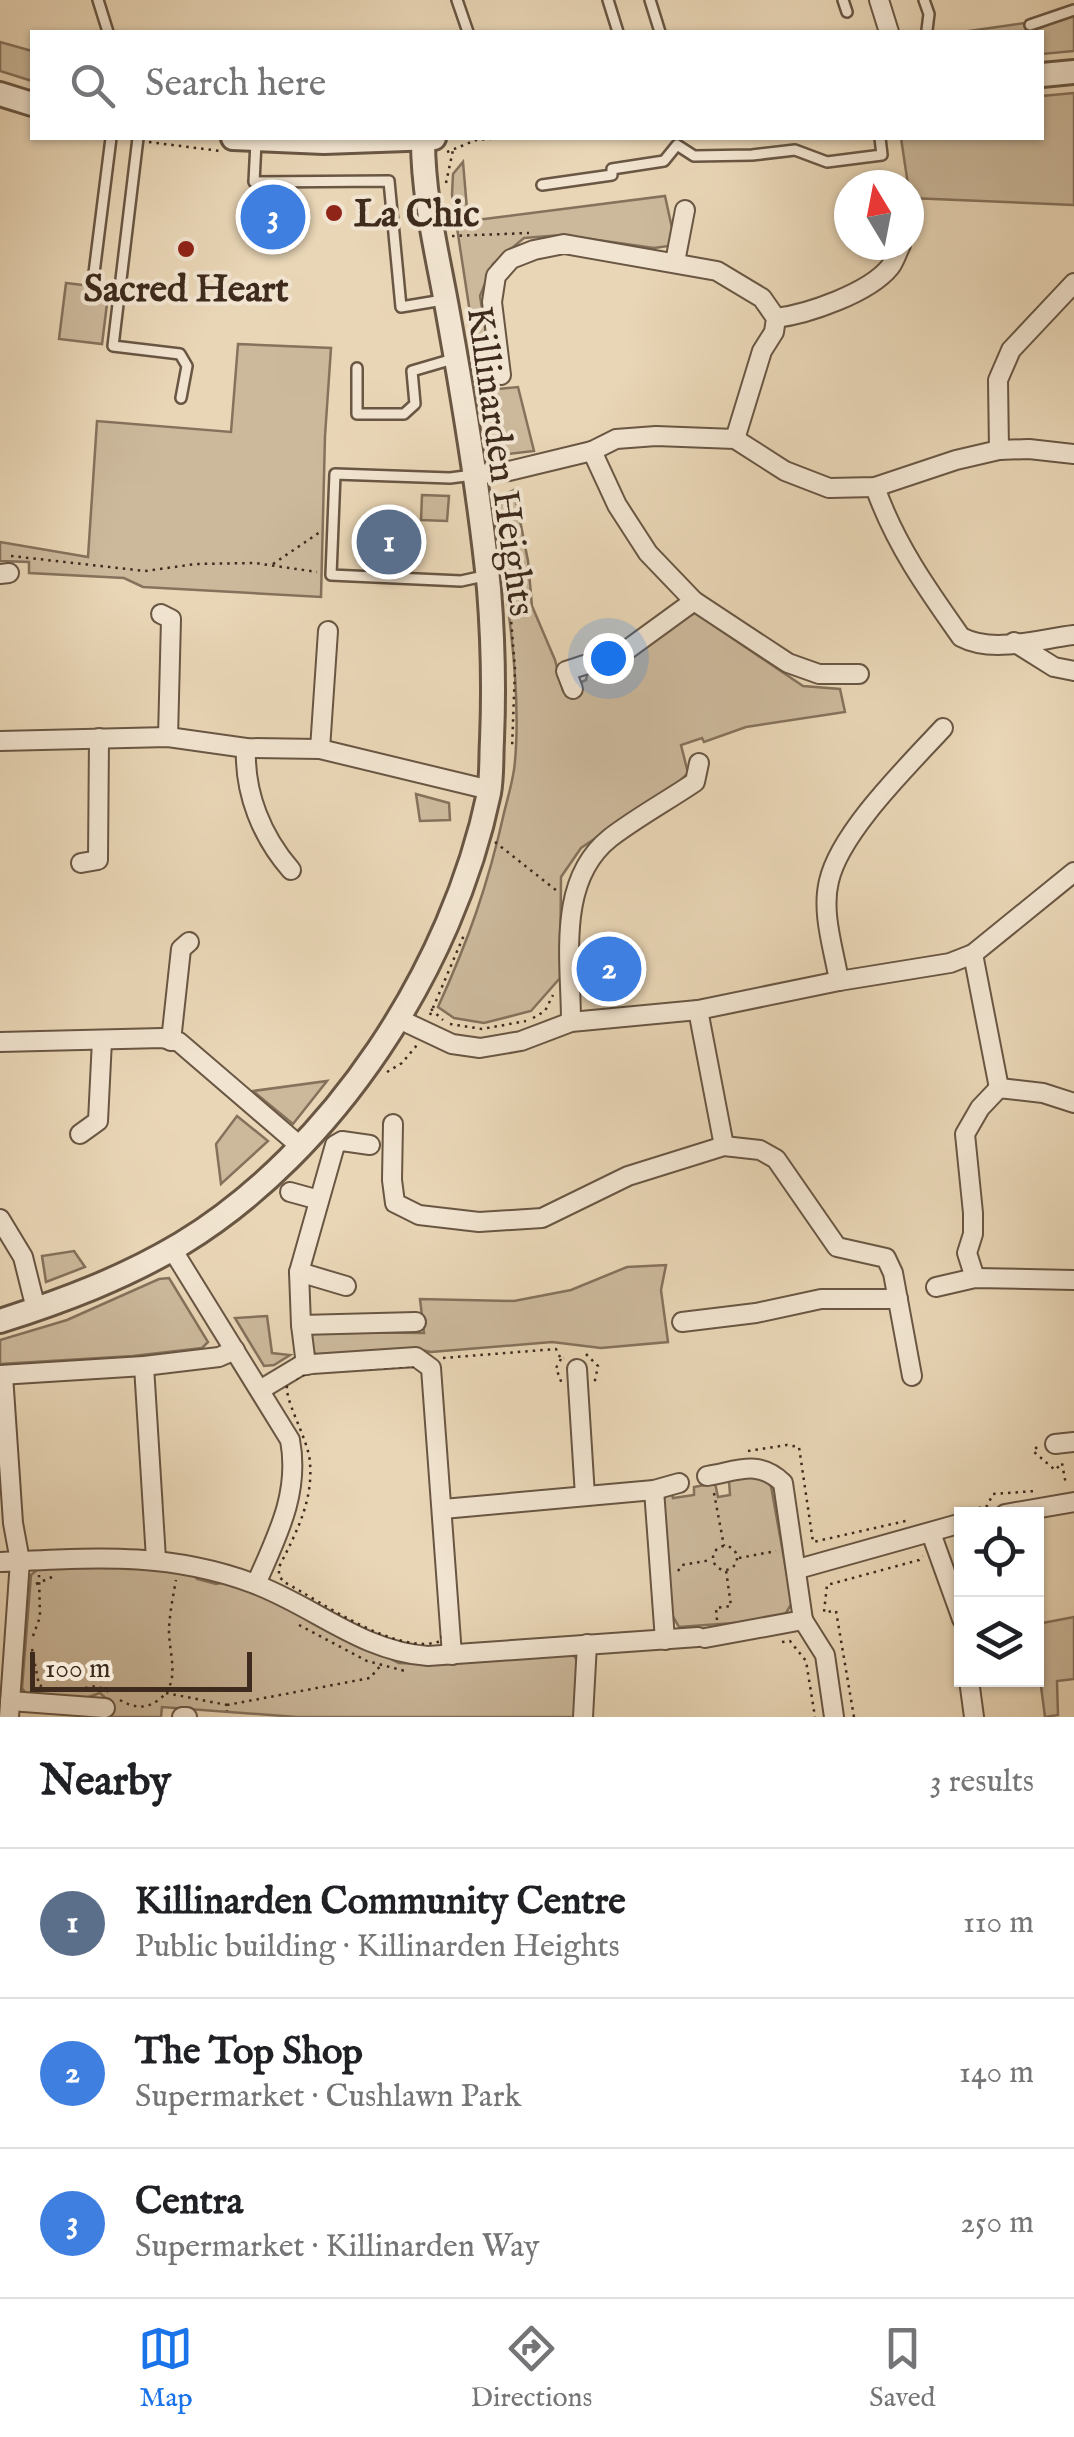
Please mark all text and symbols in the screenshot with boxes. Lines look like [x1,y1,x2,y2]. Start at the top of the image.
search box [30,30,1044,140]
icon: search [65,58,120,113]
text: Search here [145,61,326,109]
north arrow [834,170,924,260]
pin: 3 [240,180,306,254]
place label: La Chic [354,192,479,240]
marker: La Chic [323,202,345,224]
marker: Sacred Heart [175,238,197,260]
place label: Sacred Heart [83,267,289,315]
street label: Killinarden Heights [454,303,545,619]
pin: 1 [356,504,422,580]
your location [583,633,634,684]
pin: 2 [576,932,642,1006]
map controls [954,1507,1044,1687]
button: locate [954,1507,1044,1597]
button: layers [954,1597,1044,1687]
scale bar [30,1647,252,1692]
text: 100 m [45,1652,111,1687]
text: Nearby [40,1756,171,1809]
text: 3 results [930,1762,1034,1803]
text: Killinarden Community Centre [135,1879,626,1927]
text: 1 [67,1903,78,1944]
text: 110 m [963,1903,1034,1944]
text: Public building · Killinarden Heights [135,1927,620,1968]
text: The Top Shop [135,2029,363,2077]
text: 2 [65,2053,80,2094]
text: 140 m [959,2053,1034,2094]
text: Supermarket · Cushlawn Park [135,2077,521,2118]
text: Centra [135,2179,243,2227]
text: 3 [67,2203,78,2244]
text: 250 m [960,2203,1034,2244]
text: Supermarket · Killinarden Way [135,2227,540,2268]
tab: Map [138,2321,193,2416]
tab: Directions [470,2321,592,2416]
tab: Saved [869,2321,936,2416]

